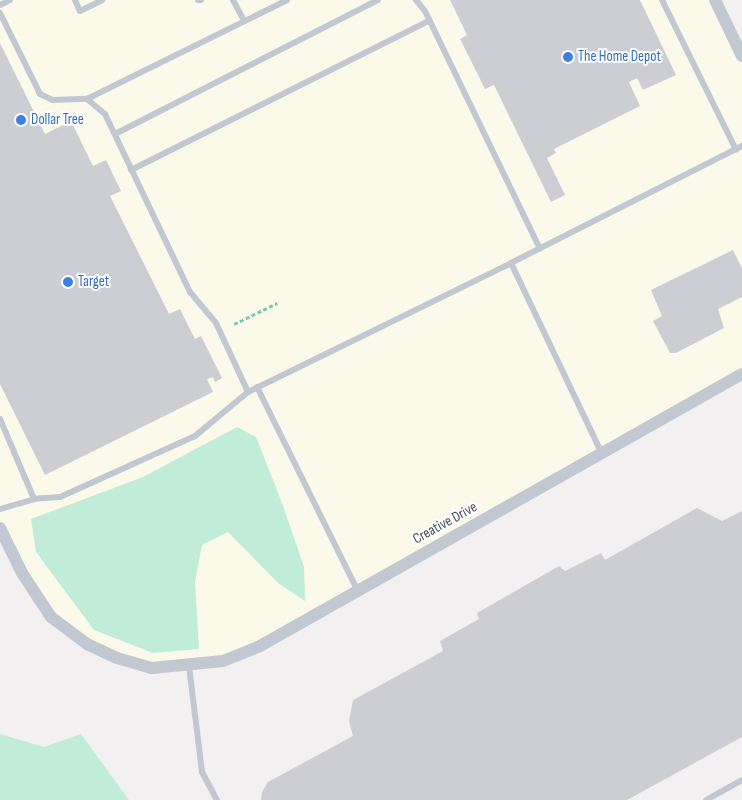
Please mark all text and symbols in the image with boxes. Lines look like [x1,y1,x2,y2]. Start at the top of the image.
place label: The Home Depot [578,48,661,66]
marker: The Home Depot [562,51,574,63]
place label: Dollar Tree [31,111,84,129]
marker: Dollar Tree [15,114,27,126]
place label: Target [78,273,109,291]
marker: Target [62,276,74,288]
street label: Creative Drive [410,498,480,548]

